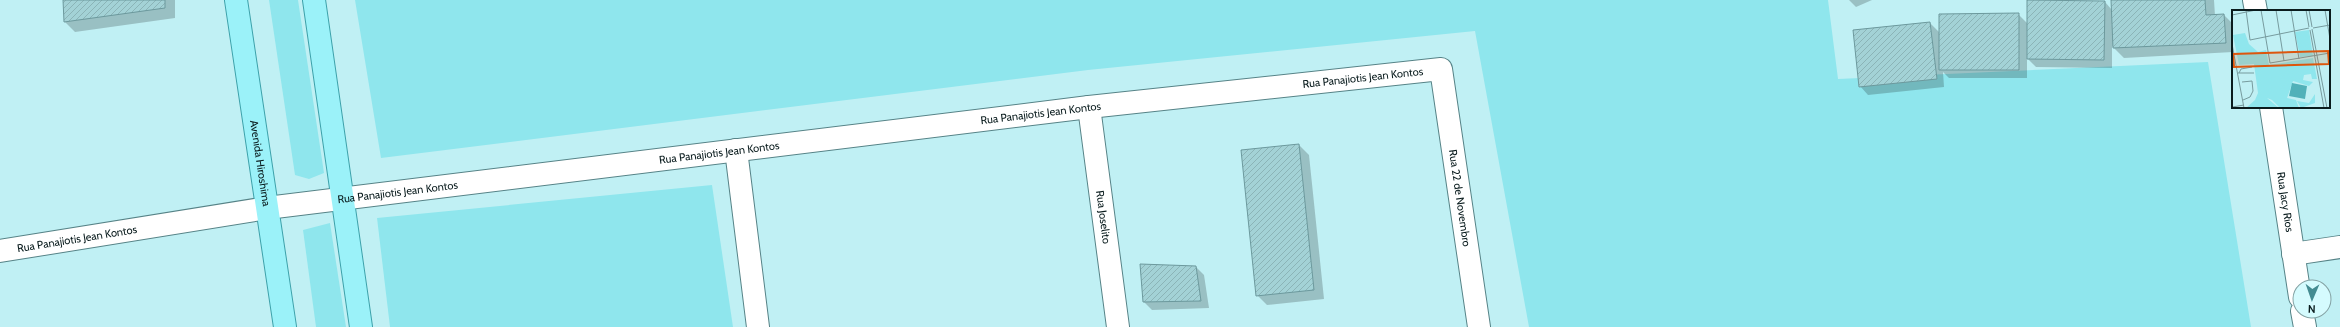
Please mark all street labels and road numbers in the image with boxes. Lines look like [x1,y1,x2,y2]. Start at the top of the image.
street label: Rua Panajiotis Jean Kontos [1302,64,1424,91]
street label: Rua Panajiotis Jean Kontos [980,99,1102,127]
street label: Avenida Hiroshima [247,119,274,208]
street label: Rua Panajiotis Jean Kontos [658,138,781,167]
street label: Rua 22 de Novembro [1446,148,1474,247]
street label: Rua Jacy Rios [2274,171,2297,233]
street label: Rua Panajiotis Jean Kontos [337,178,459,206]
street label: Rua Joselito [1093,190,1114,245]
street label: Rua Panajiotis Jean Kontos [16,222,138,255]

